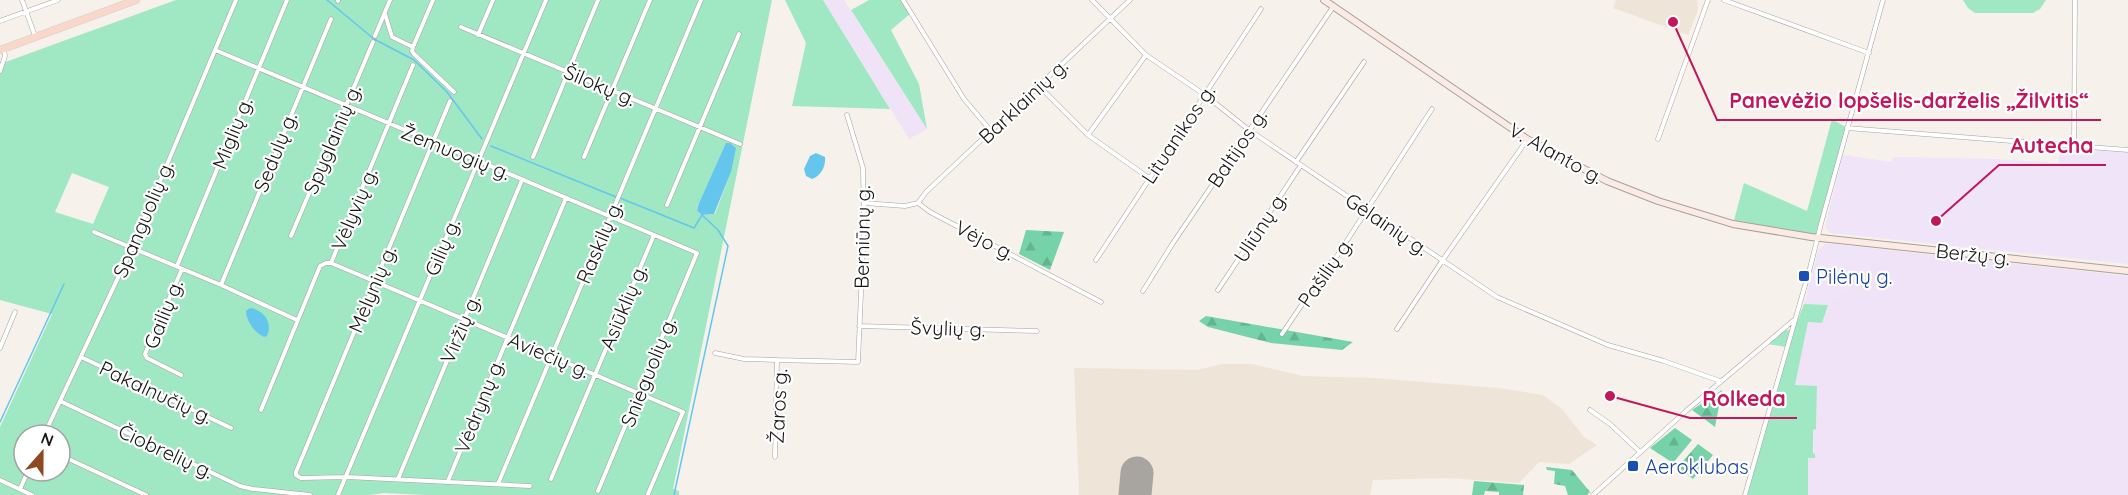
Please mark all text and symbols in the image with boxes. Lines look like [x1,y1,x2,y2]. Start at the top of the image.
street label: Barklainių g. [973,53,1073,149]
street label: Šilokų g. [560,59,640,111]
street label: Spyglainių g. [298,80,366,198]
street label: Lituanikos g. [1136,80,1220,188]
callout: Panevėžio lopšelis-darželis „Žilvitis“ [1717,81,2101,120]
text: Panevėžio lopšelis-darželis „Žilvitis“ [1729,87,2089,113]
street label: Miglių g. [206,93,258,173]
street label: Baltijos g. [1202,104,1272,192]
street label: Sedulų g. [248,108,302,196]
street label: V. Alanto g. [1504,117,1608,189]
street label: Žemuogių g. [398,119,514,185]
callout: Autecha [1999,126,2106,165]
text: Autecha [2011,132,2093,158]
street label: Spanguolių g. [107,157,179,281]
street label: Vėlyvių g. [325,164,383,254]
street label: Berniūnų g. [849,185,875,289]
street label: Uliūnų g. [1228,187,1292,267]
street label: Gėlainių g. [1341,187,1433,261]
street label: Raskilų g. [570,197,628,287]
street label: Gilių g. [419,215,465,279]
street label: Vėjo g. [951,215,1019,265]
street label: Pašilių g. [1292,232,1358,312]
street label: Beržų g. [1935,238,2011,270]
street label: Mėlynių g. [342,242,402,336]
street label: Asiūklių g. [594,261,652,353]
place label: Pilėnų g. [1816,264,1892,289]
marker: Pilėnų g. [1797,269,1811,283]
street label: Gailių g. [138,276,188,352]
street label: Viržių g. [434,291,486,367]
street label: Snieguolių g. [615,314,681,430]
street label: Švylių g. [910,314,986,342]
street label: Aviečių g. [504,327,594,383]
street label: Pakalnučių g. [96,355,216,429]
street label: Vėdrynų g. [449,355,509,457]
street label: Žaros g. [764,368,792,444]
callout: Rolkeda [1690,379,1797,418]
text: Rolkeda [1702,385,1786,411]
street label: Čiobrelių g. [115,418,217,484]
north arrow [12,423,72,483]
text: N [38,428,56,450]
place label: Aeroklubas [1645,454,1749,479]
marker: Aeroklubas [1626,459,1640,473]

